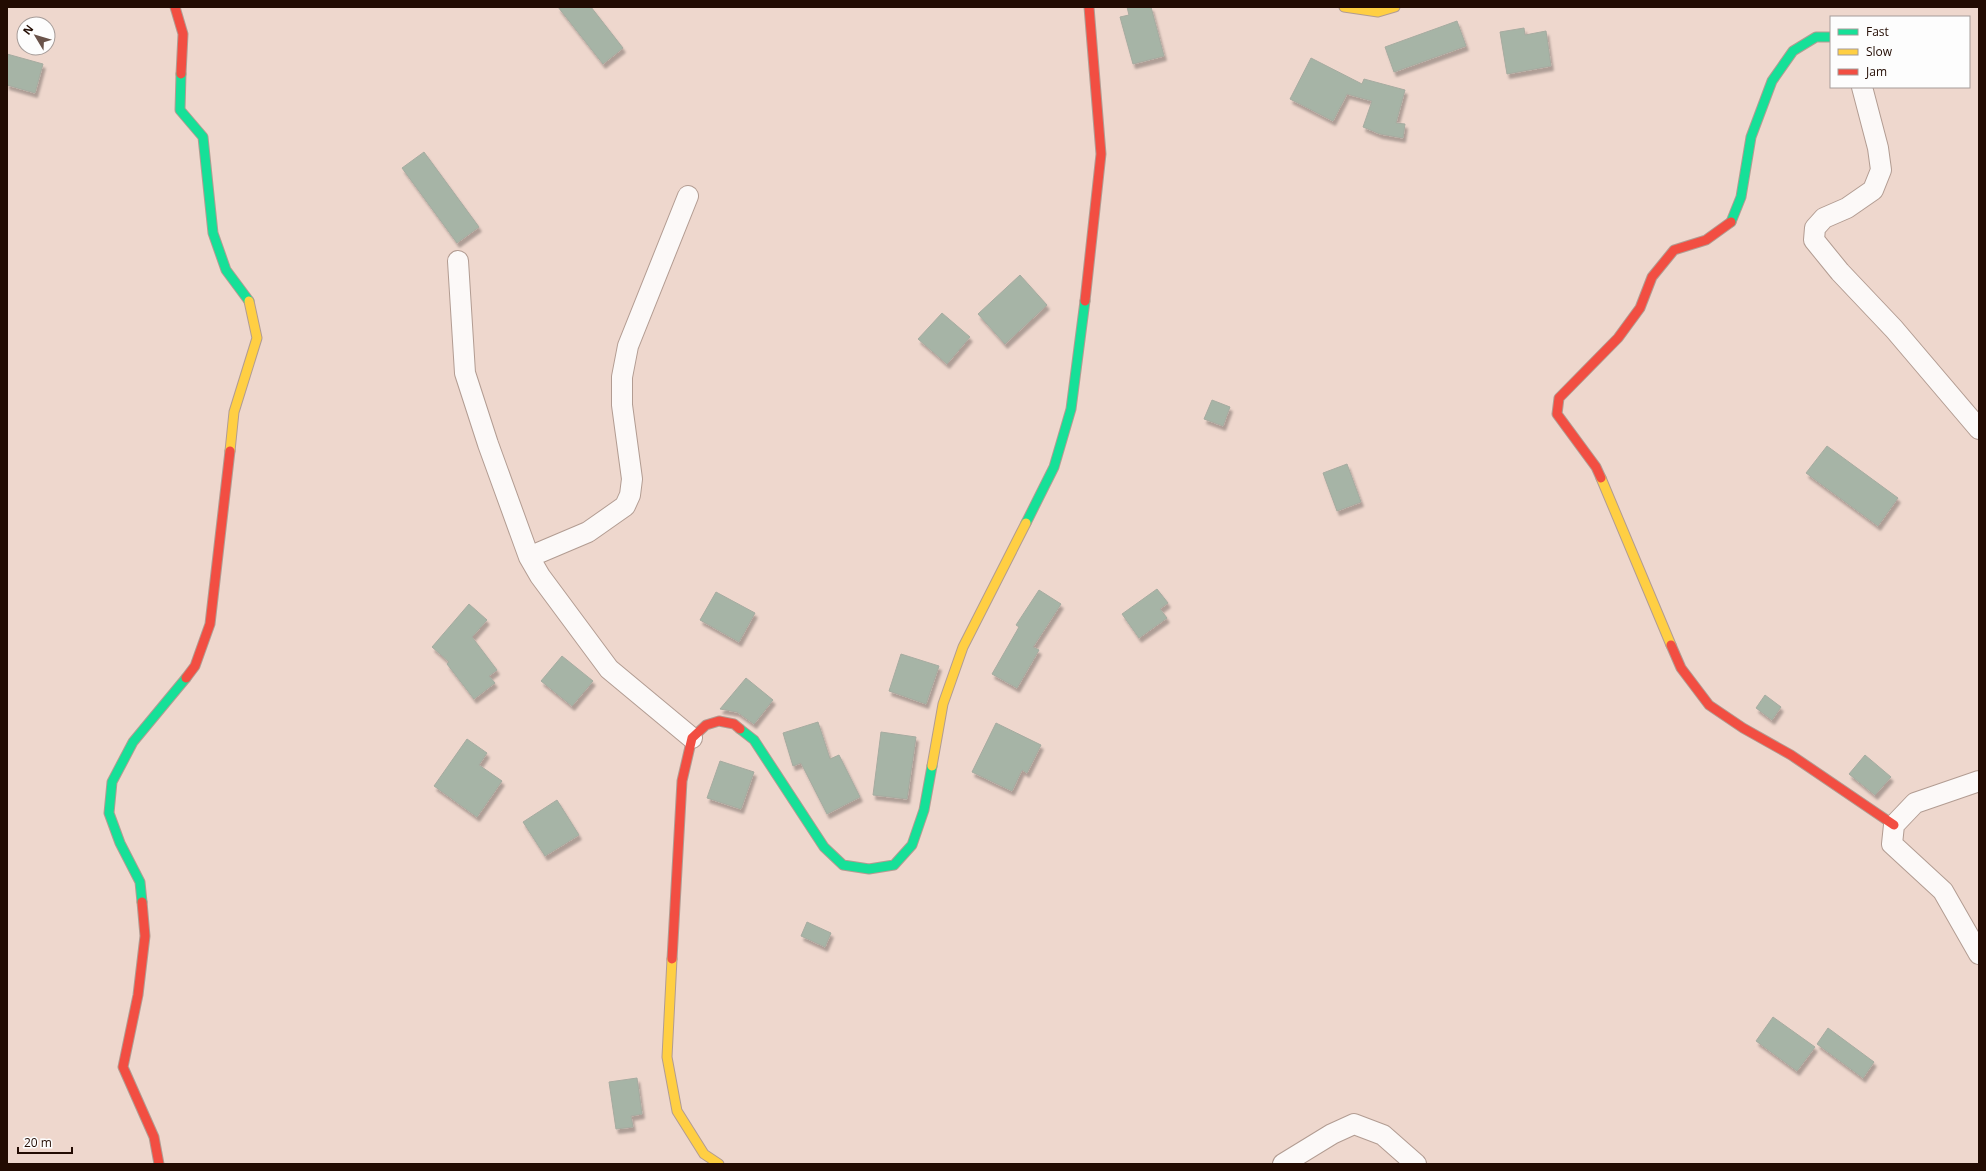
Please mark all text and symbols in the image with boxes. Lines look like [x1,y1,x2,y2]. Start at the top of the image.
north arrow [16,16,56,56]
legend [1830,16,1970,88]
text: N [19,21,36,38]
text: Fast [1866,23,1889,40]
text: Slow [1866,43,1893,60]
text: Jam [1865,63,1887,80]
scale bar [18,1129,72,1155]
text: 20 m [24,1134,52,1151]

